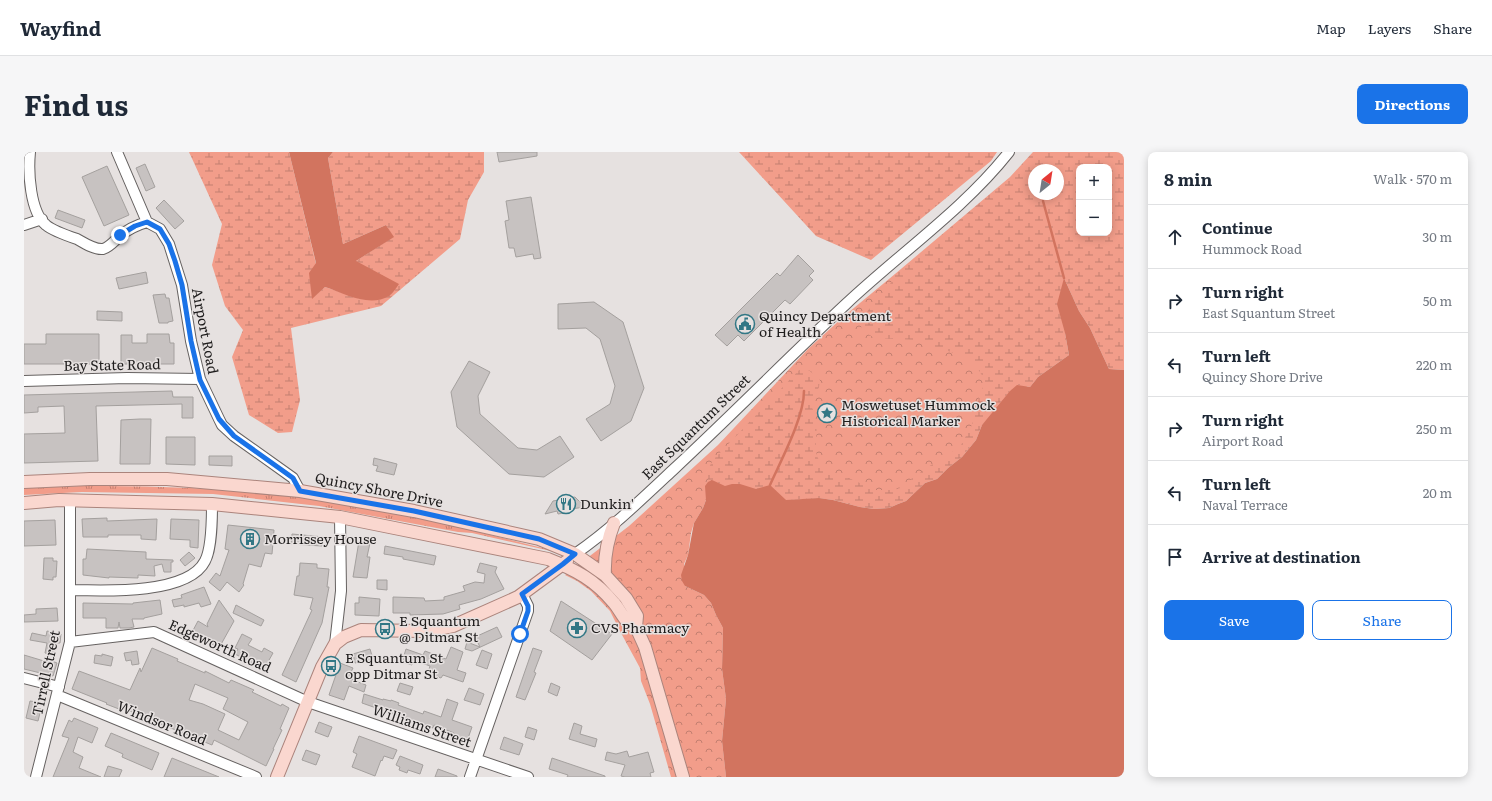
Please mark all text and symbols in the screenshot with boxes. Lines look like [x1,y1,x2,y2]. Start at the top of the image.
text: Wayfind [20,14,101,42]
text: Map [1316,18,1346,38]
text: Layers [1368,18,1411,38]
text: Share [1433,18,1472,38]
text: Find us [24,83,128,125]
button: Directions [1357,84,1468,124]
north arrow [1028,164,1064,200]
map controls [1076,164,1112,236]
button: + [1076,164,1112,200]
text: 8 min [1164,166,1212,191]
text: Walk · 570 m [1373,169,1452,188]
button: − [1076,200,1112,236]
text: Continue [1202,216,1272,239]
route end [111,226,129,244]
icon: ahead [1164,226,1186,248]
text: 30 m [1422,227,1452,246]
text: Hummock Road [1202,239,1302,258]
text: Turn right [1202,280,1284,303]
street label: Airport Road [188,286,224,376]
icon: right [1164,290,1186,312]
text: 50 m [1423,291,1452,310]
text: East Squantum Street [1202,303,1335,322]
place label: Quincy Department of Health [759,305,892,341]
public building icon: Quincy Department of Health [734,313,756,335]
text: Turn left [1202,344,1271,367]
street label: Bay State Road [63,353,161,375]
icon: left [1164,354,1186,376]
text: 220 m [1416,355,1452,374]
text: Quincy Shore Drive [1202,367,1323,386]
street label: East Squantum Street [637,369,754,483]
place label: Moswetuset Hummock Historical Marker [841,394,996,430]
place icon: Moswetuset Hummock Historical Marker [816,402,838,424]
text: Turn right [1202,408,1284,431]
icon: right [1164,418,1186,440]
text: 250 m [1416,419,1452,438]
text: Airport Road [1202,431,1283,450]
street label: Quincy Shore Drive [313,467,445,511]
text: Turn left [1202,472,1271,495]
icon: left [1164,482,1186,504]
text: 20 m [1423,483,1452,502]
restaurant icon: Dunkin' [555,493,577,515]
place label: Dunkin' [580,493,634,513]
text: Naval Terrace [1202,495,1288,514]
building icon: Morrissey House [239,528,261,550]
place label: Morrissey House [264,528,377,548]
text: Arrive at destination [1202,545,1361,568]
icon: arrive [1164,546,1186,568]
button: Save [1164,600,1304,640]
button: Share [1312,600,1452,640]
place label: E Squantum @ Ditmar St [399,610,481,646]
street label: Edgeworth Road [166,614,275,677]
pharmacy icon: CVS Pharmacy [566,617,588,639]
place label: CVS Pharmacy [591,617,690,637]
bus stop icon: E Squantum @ Ditmar St [374,618,396,640]
route start [511,625,529,643]
street label: Tirrell Street [26,628,64,718]
place label: E Squantum St opp Ditmar St [345,647,443,683]
bus stop icon: E Squantum St opp Ditmar St [320,655,342,677]
street label: Windsor Road [114,695,211,749]
street label: Williams Street [370,699,475,752]

